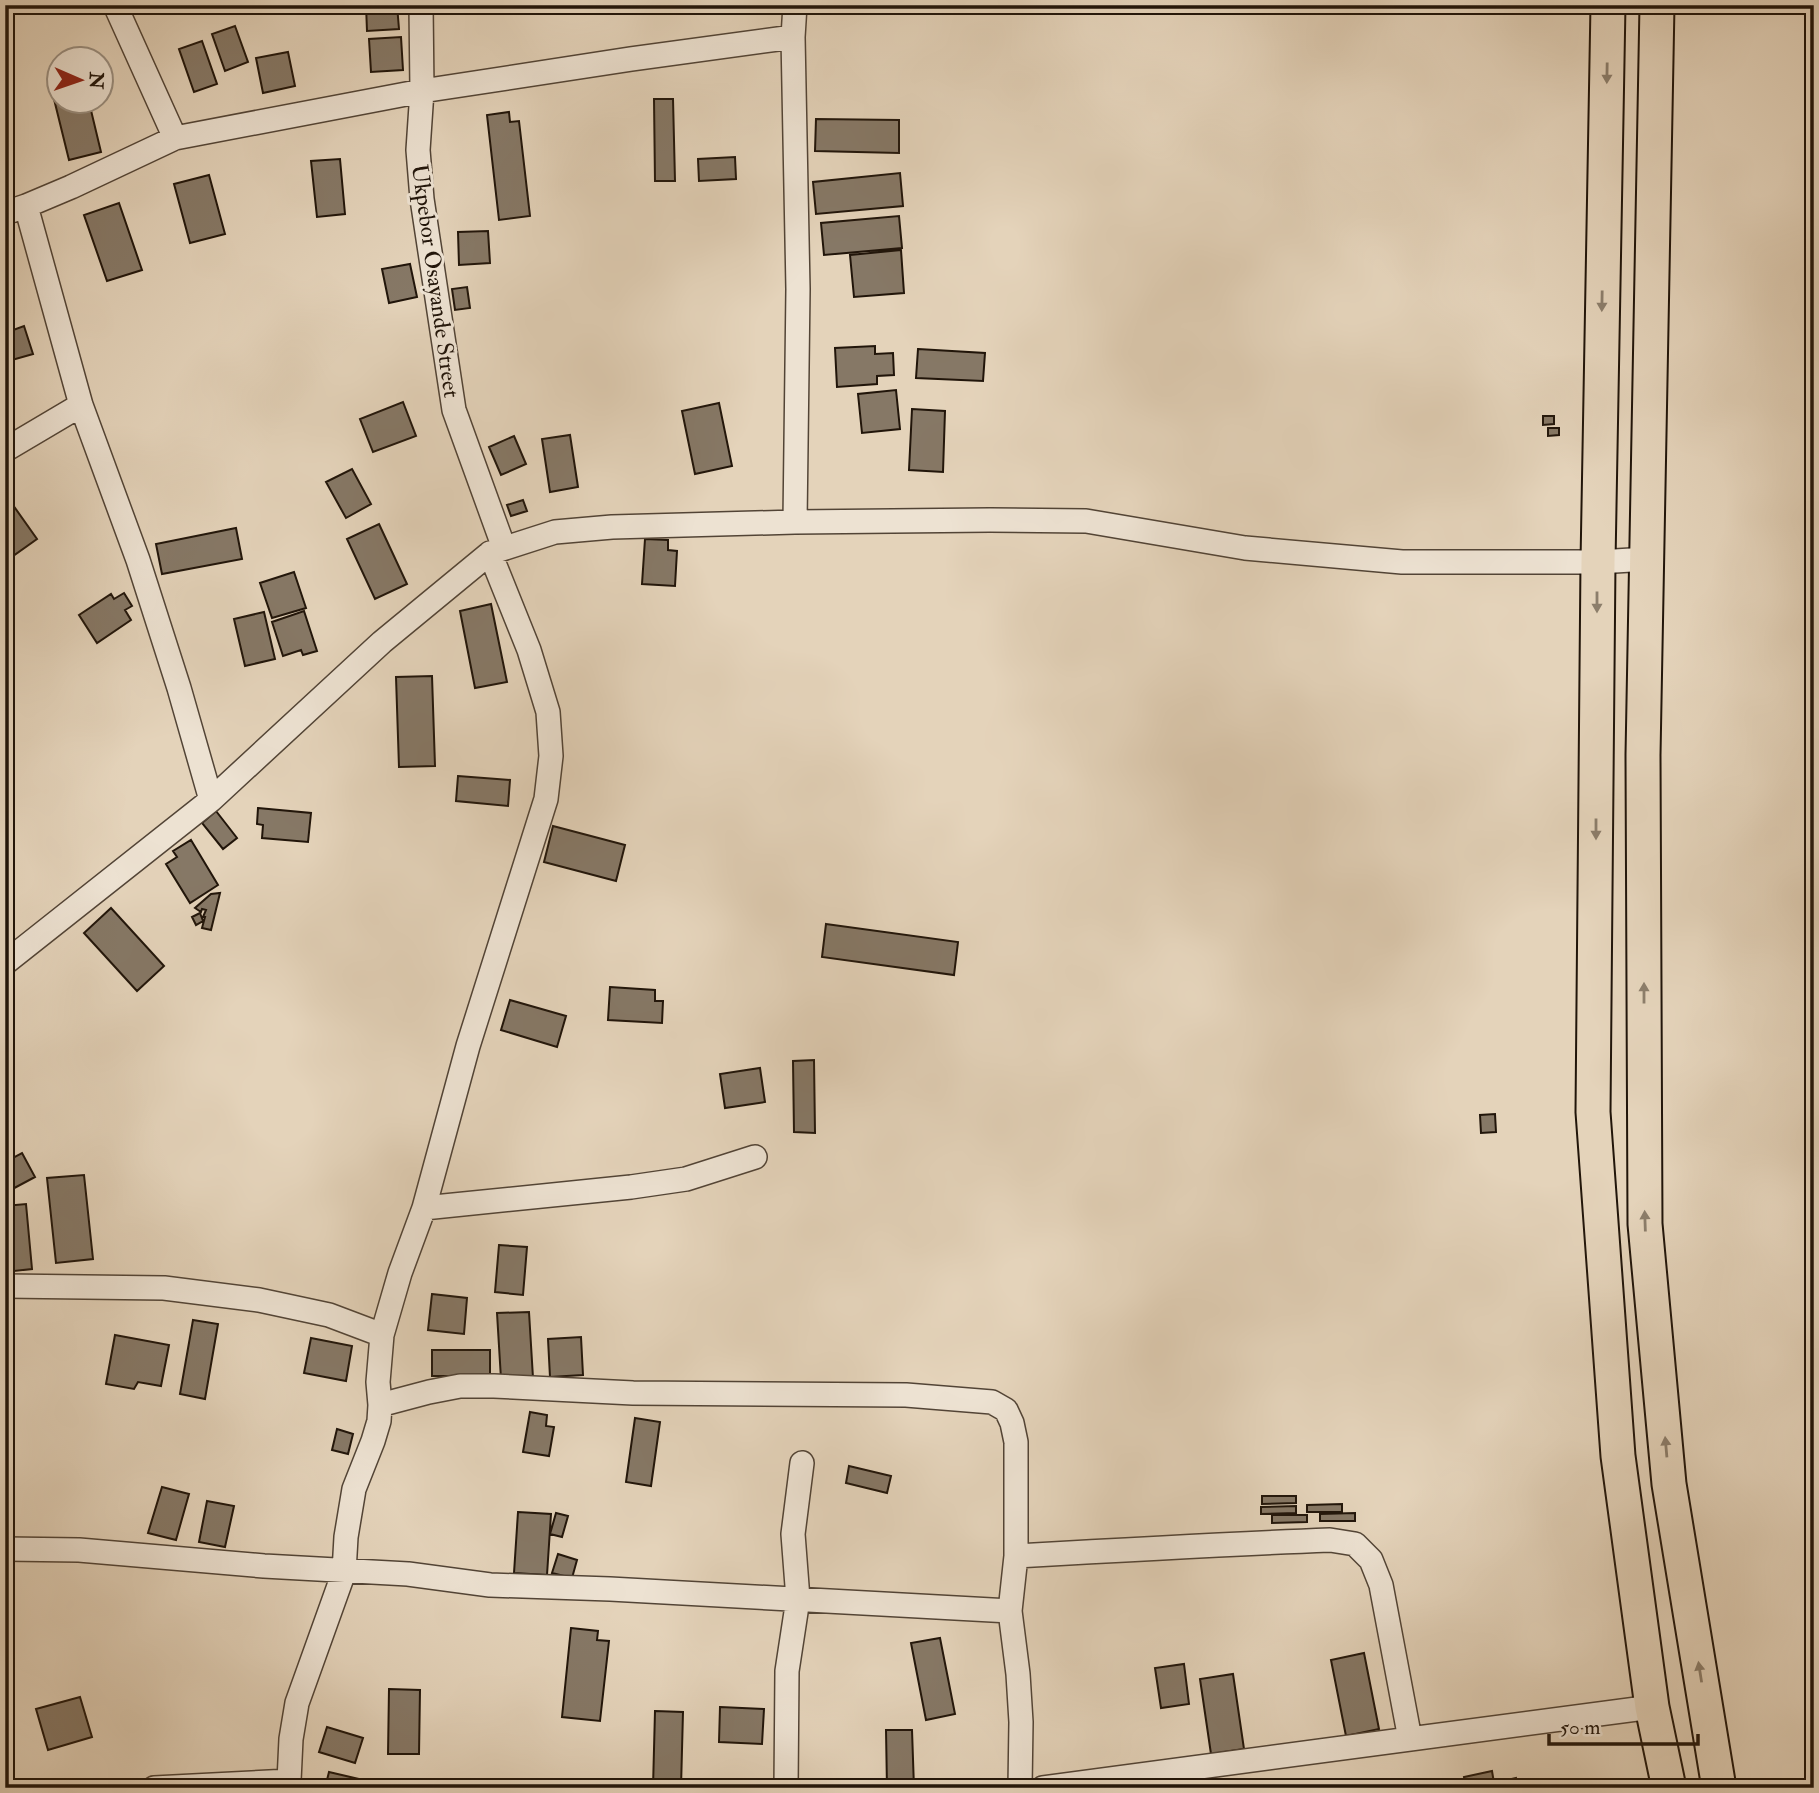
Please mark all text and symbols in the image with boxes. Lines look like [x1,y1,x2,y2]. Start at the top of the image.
north arrow [46,46,116,116]
one-way arrow [1601,63,1612,85]
text: N [84,71,108,90]
street label: Ukpebor Osayande Street [404,162,466,400]
one-way arrow [1597,290,1608,312]
one-way arrow [1591,591,1603,613]
one-way arrow [1590,819,1601,841]
one-way arrow [1638,982,1650,1004]
one-way arrow [1640,1209,1651,1231]
one-way arrow [1660,1436,1671,1458]
one-way arrow [1694,1661,1705,1683]
scale bar [1549,1702,1698,1746]
text: 50 m [1560,1714,1601,1741]

